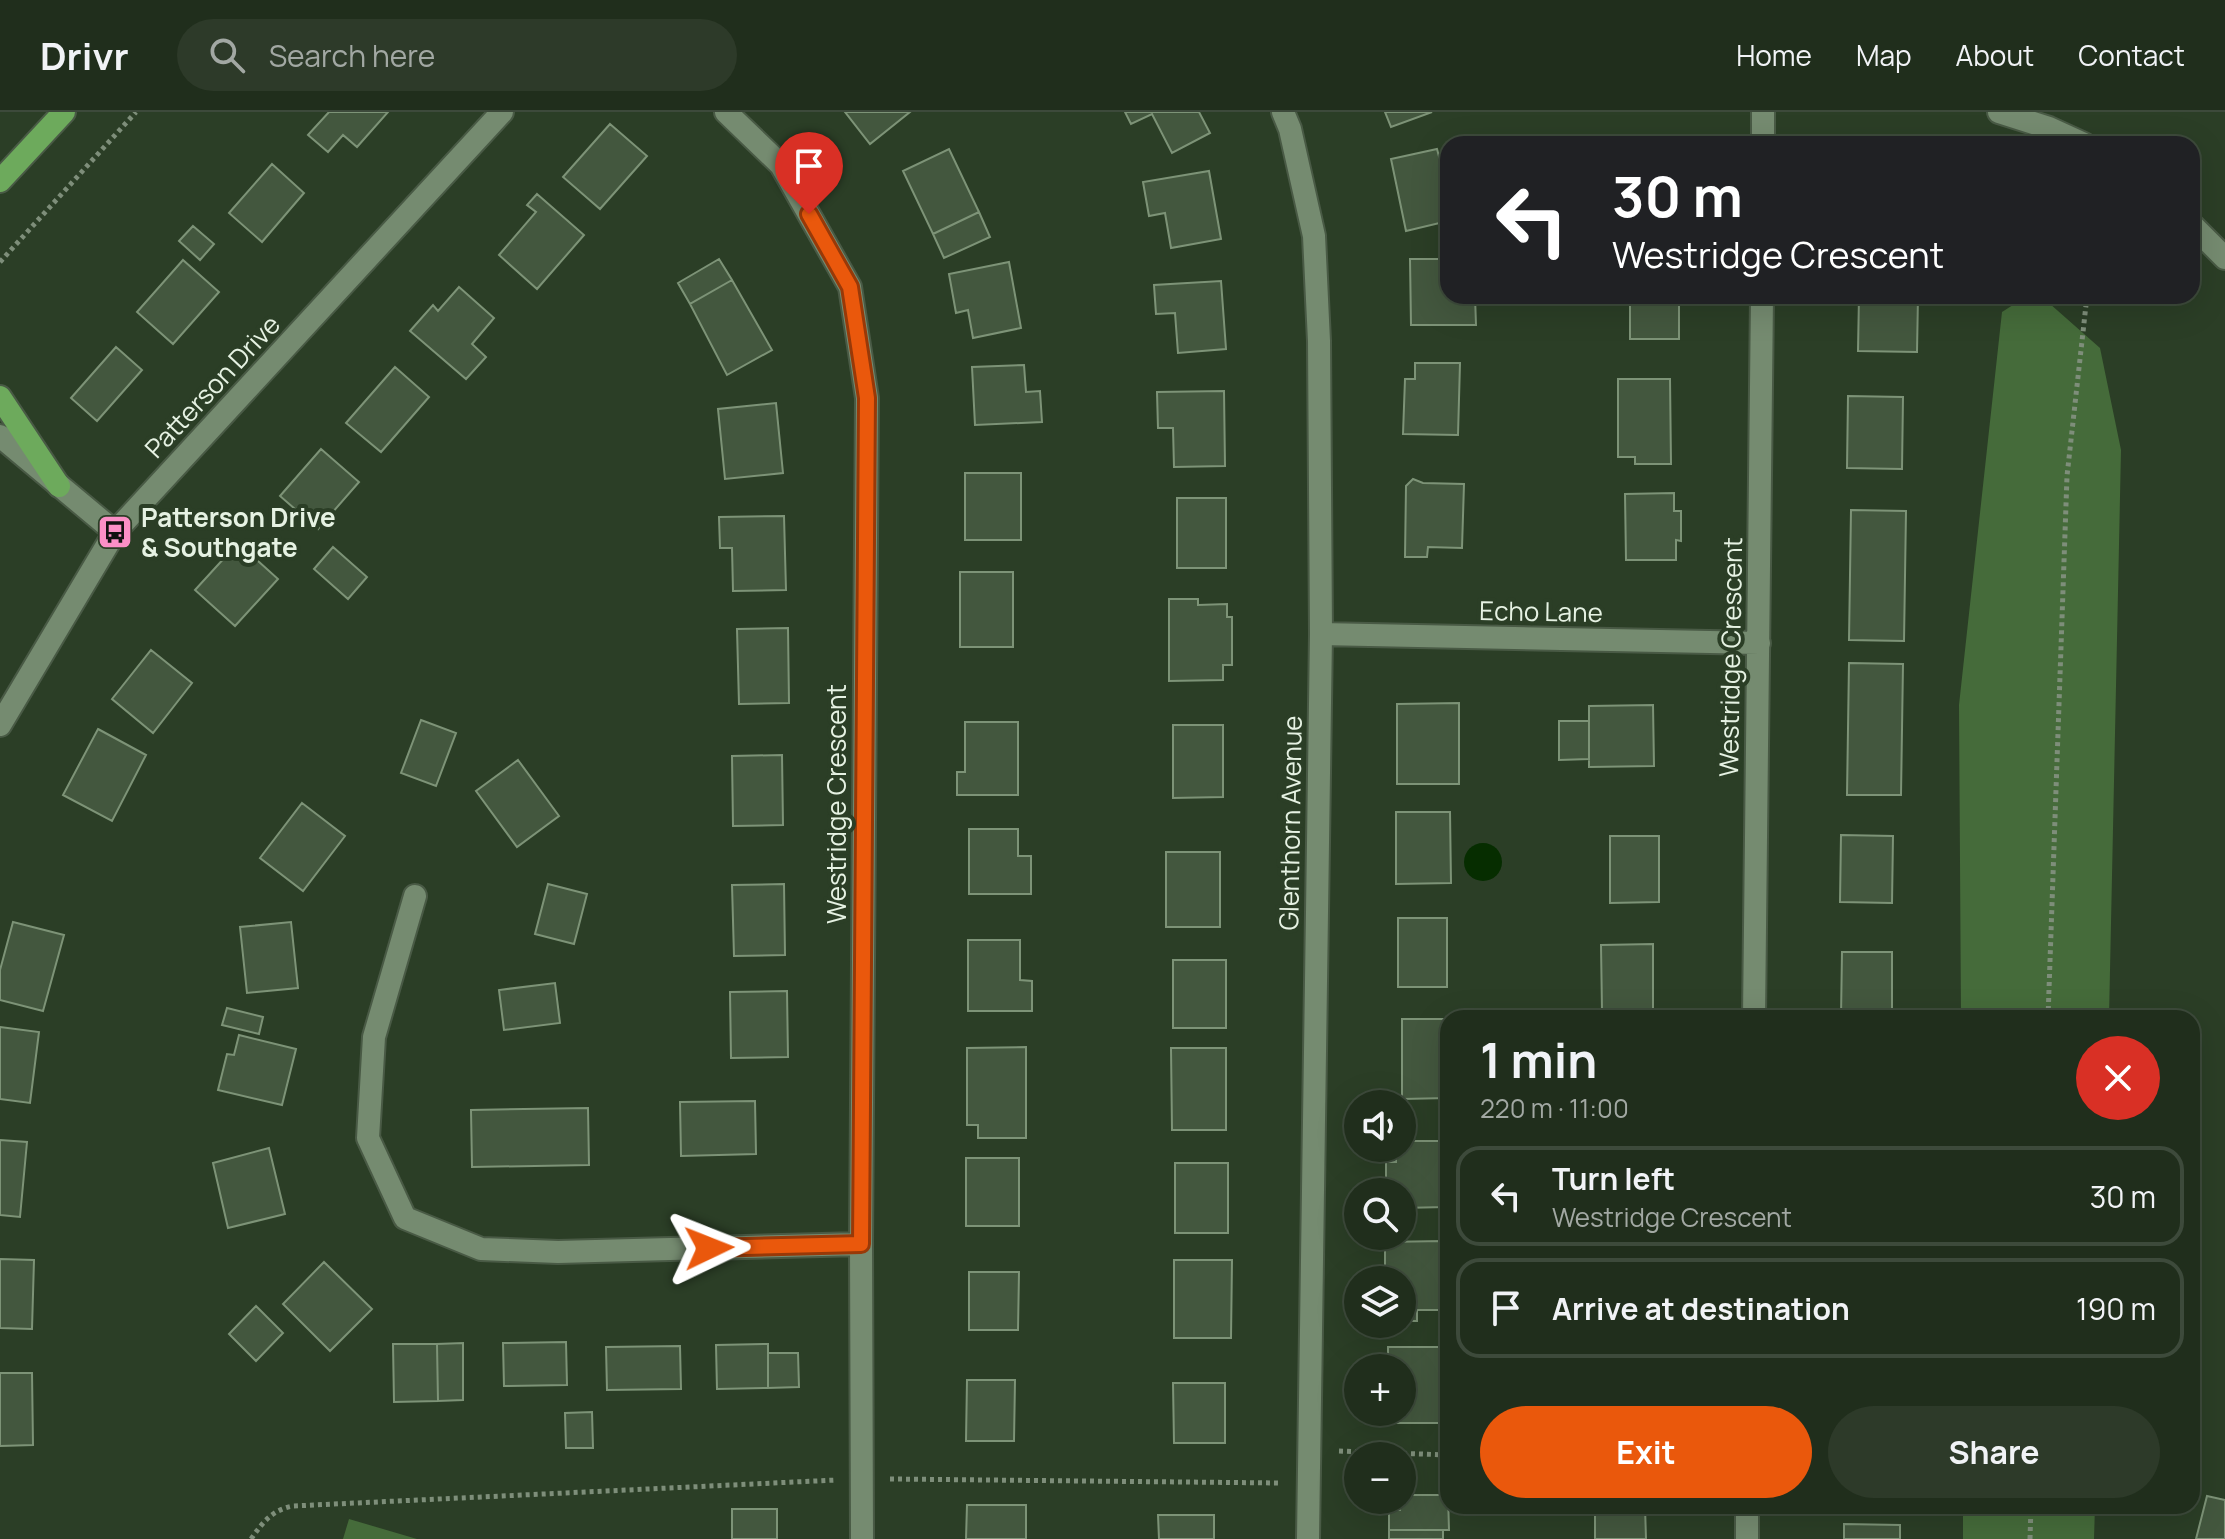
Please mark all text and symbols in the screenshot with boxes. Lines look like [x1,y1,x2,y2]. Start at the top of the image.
search box [177,19,737,91]
text: Drivr [40,29,129,81]
icon: search [205,33,249,77]
text: Search here [269,35,435,76]
text: Home [1736,36,1812,74]
text: Map [1856,36,1912,74]
text: About [1956,36,2034,74]
text: Contact [2078,36,2185,74]
pin [775,132,843,214]
icon: arrive [787,144,831,188]
text: 30 m [1612,157,1743,234]
icon: left [1480,168,1584,272]
text: Westridge Crescent [1612,230,1944,279]
street label: Patterson Drive [136,307,288,465]
place label: Patterson Drive & Southgate [141,499,336,565]
bus stop icon: Patterson Drive & Southgate [96,513,134,551]
street label: Westridge Crescent [1710,537,1750,777]
street label: Echo Lane [1479,592,1603,630]
street label: Westridge Crescent [818,684,854,924]
street label: Glenthorn Avenue [1270,715,1310,931]
text: 1 min [1480,1027,1597,1092]
button: close [2076,1036,2160,1120]
map controls [1344,1090,1416,1514]
button: sound [1344,1090,1416,1162]
text: 220 m · 11:00 [1480,1090,1629,1126]
text: Turn left [1552,1158,1675,1199]
icon: left [1484,1174,1528,1218]
text: 30 m [2090,1176,2156,1217]
button: search [1344,1178,1416,1250]
text: Westridge Crescent [1552,1199,1792,1235]
position arrow [667,1206,751,1290]
button: layers [1344,1266,1416,1338]
icon: arrive [1484,1286,1528,1330]
text: Arrive at destination [1552,1288,1850,1329]
text: 190 m [2076,1288,2156,1329]
button: + [1344,1354,1416,1426]
button: Exit [1480,1406,1812,1498]
button: Share [1828,1406,2160,1498]
button: − [1344,1442,1416,1514]

